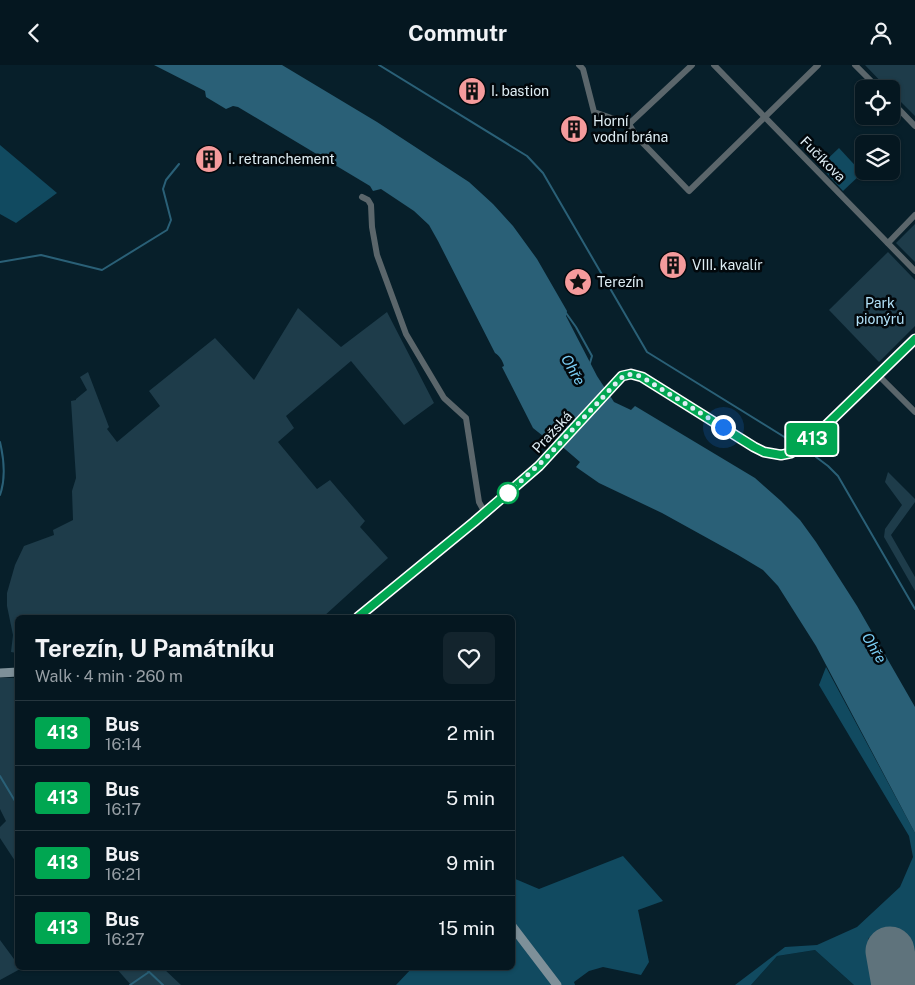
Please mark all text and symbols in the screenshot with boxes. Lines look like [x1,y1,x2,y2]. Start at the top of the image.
icon: back [20,19,48,47]
icon: person [867,19,895,47]
text: Commutr [408,20,507,46]
building icon: I. bastion [457,76,487,106]
map controls [855,80,900,180]
button: locate [855,80,900,125]
place label: I. bastion [491,83,549,99]
place label: Horní vodní brána [593,113,668,145]
building icon: Horní vodní brána [559,114,589,144]
street label: Fučíkova [797,133,849,185]
button: layers [855,135,900,180]
building icon: I. retranchement [194,144,224,174]
place label: I. retranchement [228,151,335,167]
building icon: VIII. kavalír [658,250,688,280]
place label: VIII. kavalír [692,257,763,273]
place icon: Terezín [563,267,593,297]
place label: Terezín [597,274,644,290]
park label: Park pionýrů [856,295,904,327]
water label: Ohře [558,351,589,388]
street label: Pražská [529,408,575,456]
your location [711,415,736,440]
line badge: 413 [783,423,841,455]
text: 413 [796,428,828,449]
unlabelled marker [497,482,519,504]
water label: Ohře [859,629,890,666]
button: heart [443,632,495,684]
text: Terezín, U Památníku [35,634,275,662]
text: Walk · 4 min · 260 m [35,667,183,686]
text: Bus [105,713,139,735]
text: 413 [47,722,78,743]
text: 2 min [447,722,495,744]
text: 16:14 [105,735,142,754]
text: Bus [105,778,139,800]
text: 413 [47,787,78,808]
text: 5 min [446,787,495,809]
text: 16:17 [105,800,141,819]
text: Bus [105,843,139,865]
text: 413 [47,852,78,873]
text: 9 min [446,852,495,874]
text: 16:21 [105,865,141,884]
text: Bus [105,908,139,930]
text: 413 [47,917,78,938]
text: 15 min [438,917,495,939]
text: 16:27 [105,930,145,949]

